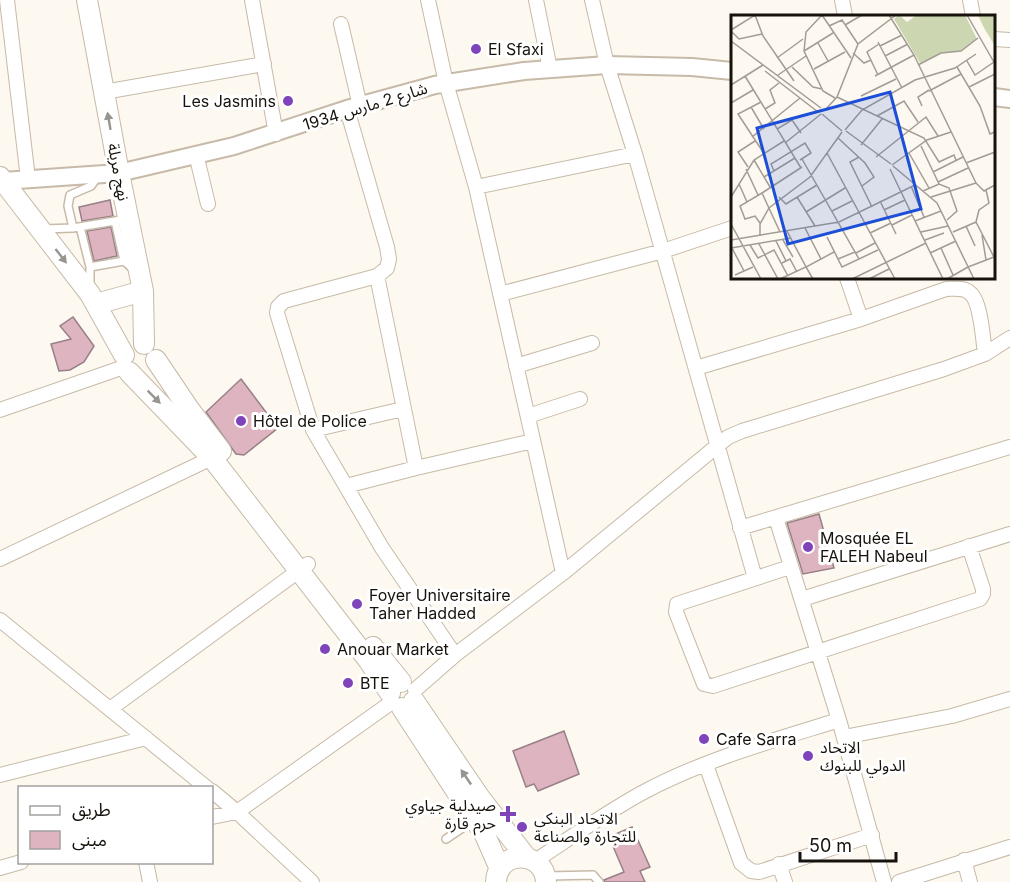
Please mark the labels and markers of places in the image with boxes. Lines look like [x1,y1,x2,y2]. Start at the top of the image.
place label: El Sfaxi [488,39,544,59]
marker: El Sfaxi [469,42,483,56]
place label: Les Jasmins [182,91,276,111]
marker: Les Jasmins [281,94,295,108]
place label: Hôtel de Police [253,411,367,431]
marker: Hôtel de Police [234,414,248,428]
place label: Mosquée EL FALEH Nabeul [820,528,928,566]
marker: Mosquée EL FALEH Nabeul [801,540,815,554]
place label: Foyer Universitaire Taher Hadded [369,585,510,623]
marker: Foyer Universitaire Taher Hadded [350,597,364,611]
place label: Anouar Market [337,639,449,659]
marker: Anouar Market [318,642,332,656]
place label: BTE [360,673,390,693]
marker: BTE [341,676,355,690]
place label: Cafe Sarra [716,729,796,749]
marker: Cafe Sarra [697,732,711,746]
place label: الاتحاد الدولي للبنوك [820,737,906,778]
marker: الاتحاد الدولي للبنوك [801,749,815,763]
place label: صيدلية جياوي حرم قارة [405,795,496,836]
marker: صيدلية جياوي حرم قارة [501,807,515,821]
place label: الاتحاد البنكي للتجارة والصناعة [534,808,636,846]
marker: الاتحاد البنكي للتجارة والصناعة [515,820,529,834]

